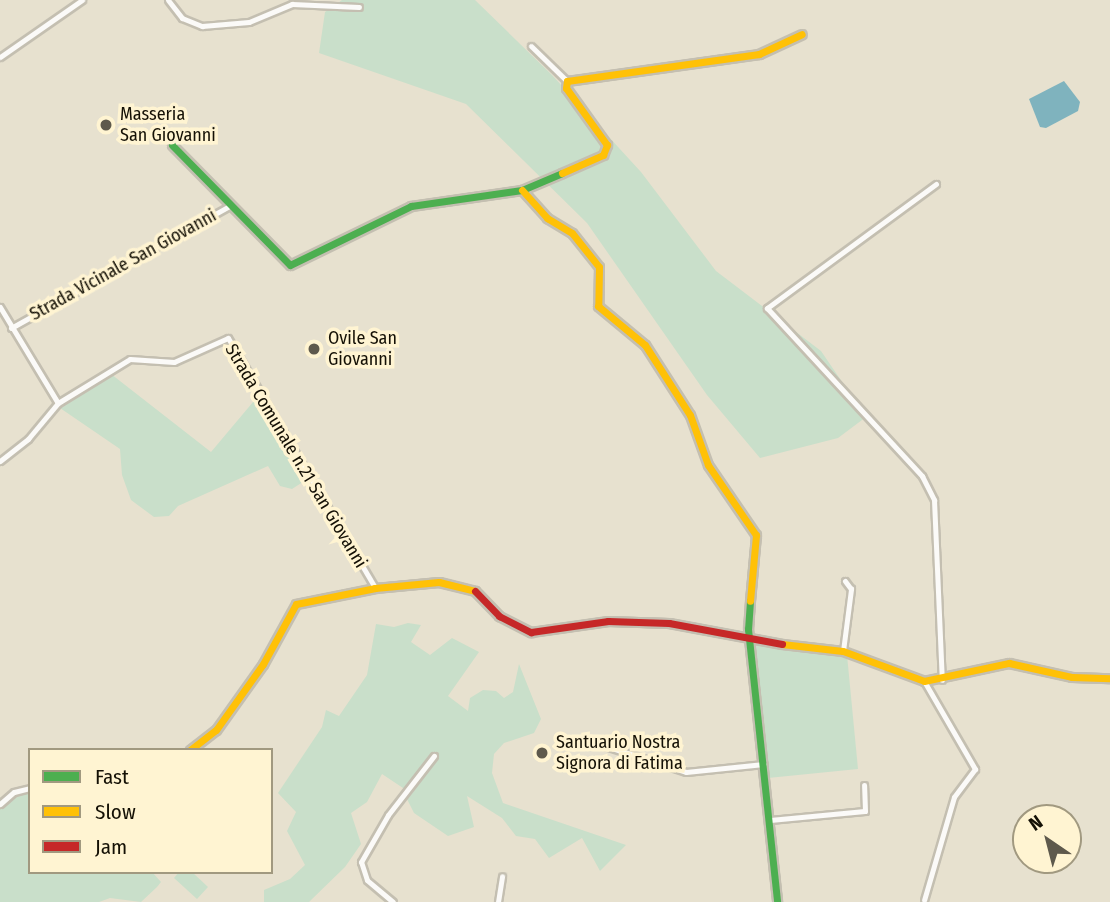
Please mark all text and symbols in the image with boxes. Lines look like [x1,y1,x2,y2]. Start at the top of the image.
place label: Masseria San Giovanni [120,104,216,146]
marker: Masseria San Giovanni [98,117,114,133]
street label: Strada Vicinale San Giovanni [26,205,220,325]
place label: Ovile San Giovanni [328,328,397,370]
street label: Strada Comunale n.21 San Giovanni [220,340,372,572]
marker: Ovile San Giovanni [306,341,322,357]
place label: Santuario Nostra Signora di Fatima [556,732,683,774]
marker: Santuario Nostra Signora di Fatima [534,745,550,761]
legend [28,748,273,874]
text: Fast [95,764,129,790]
text: Slow [95,799,136,825]
north arrow [1012,804,1082,874]
text: N [1025,810,1047,836]
text: Jam [95,834,127,860]

